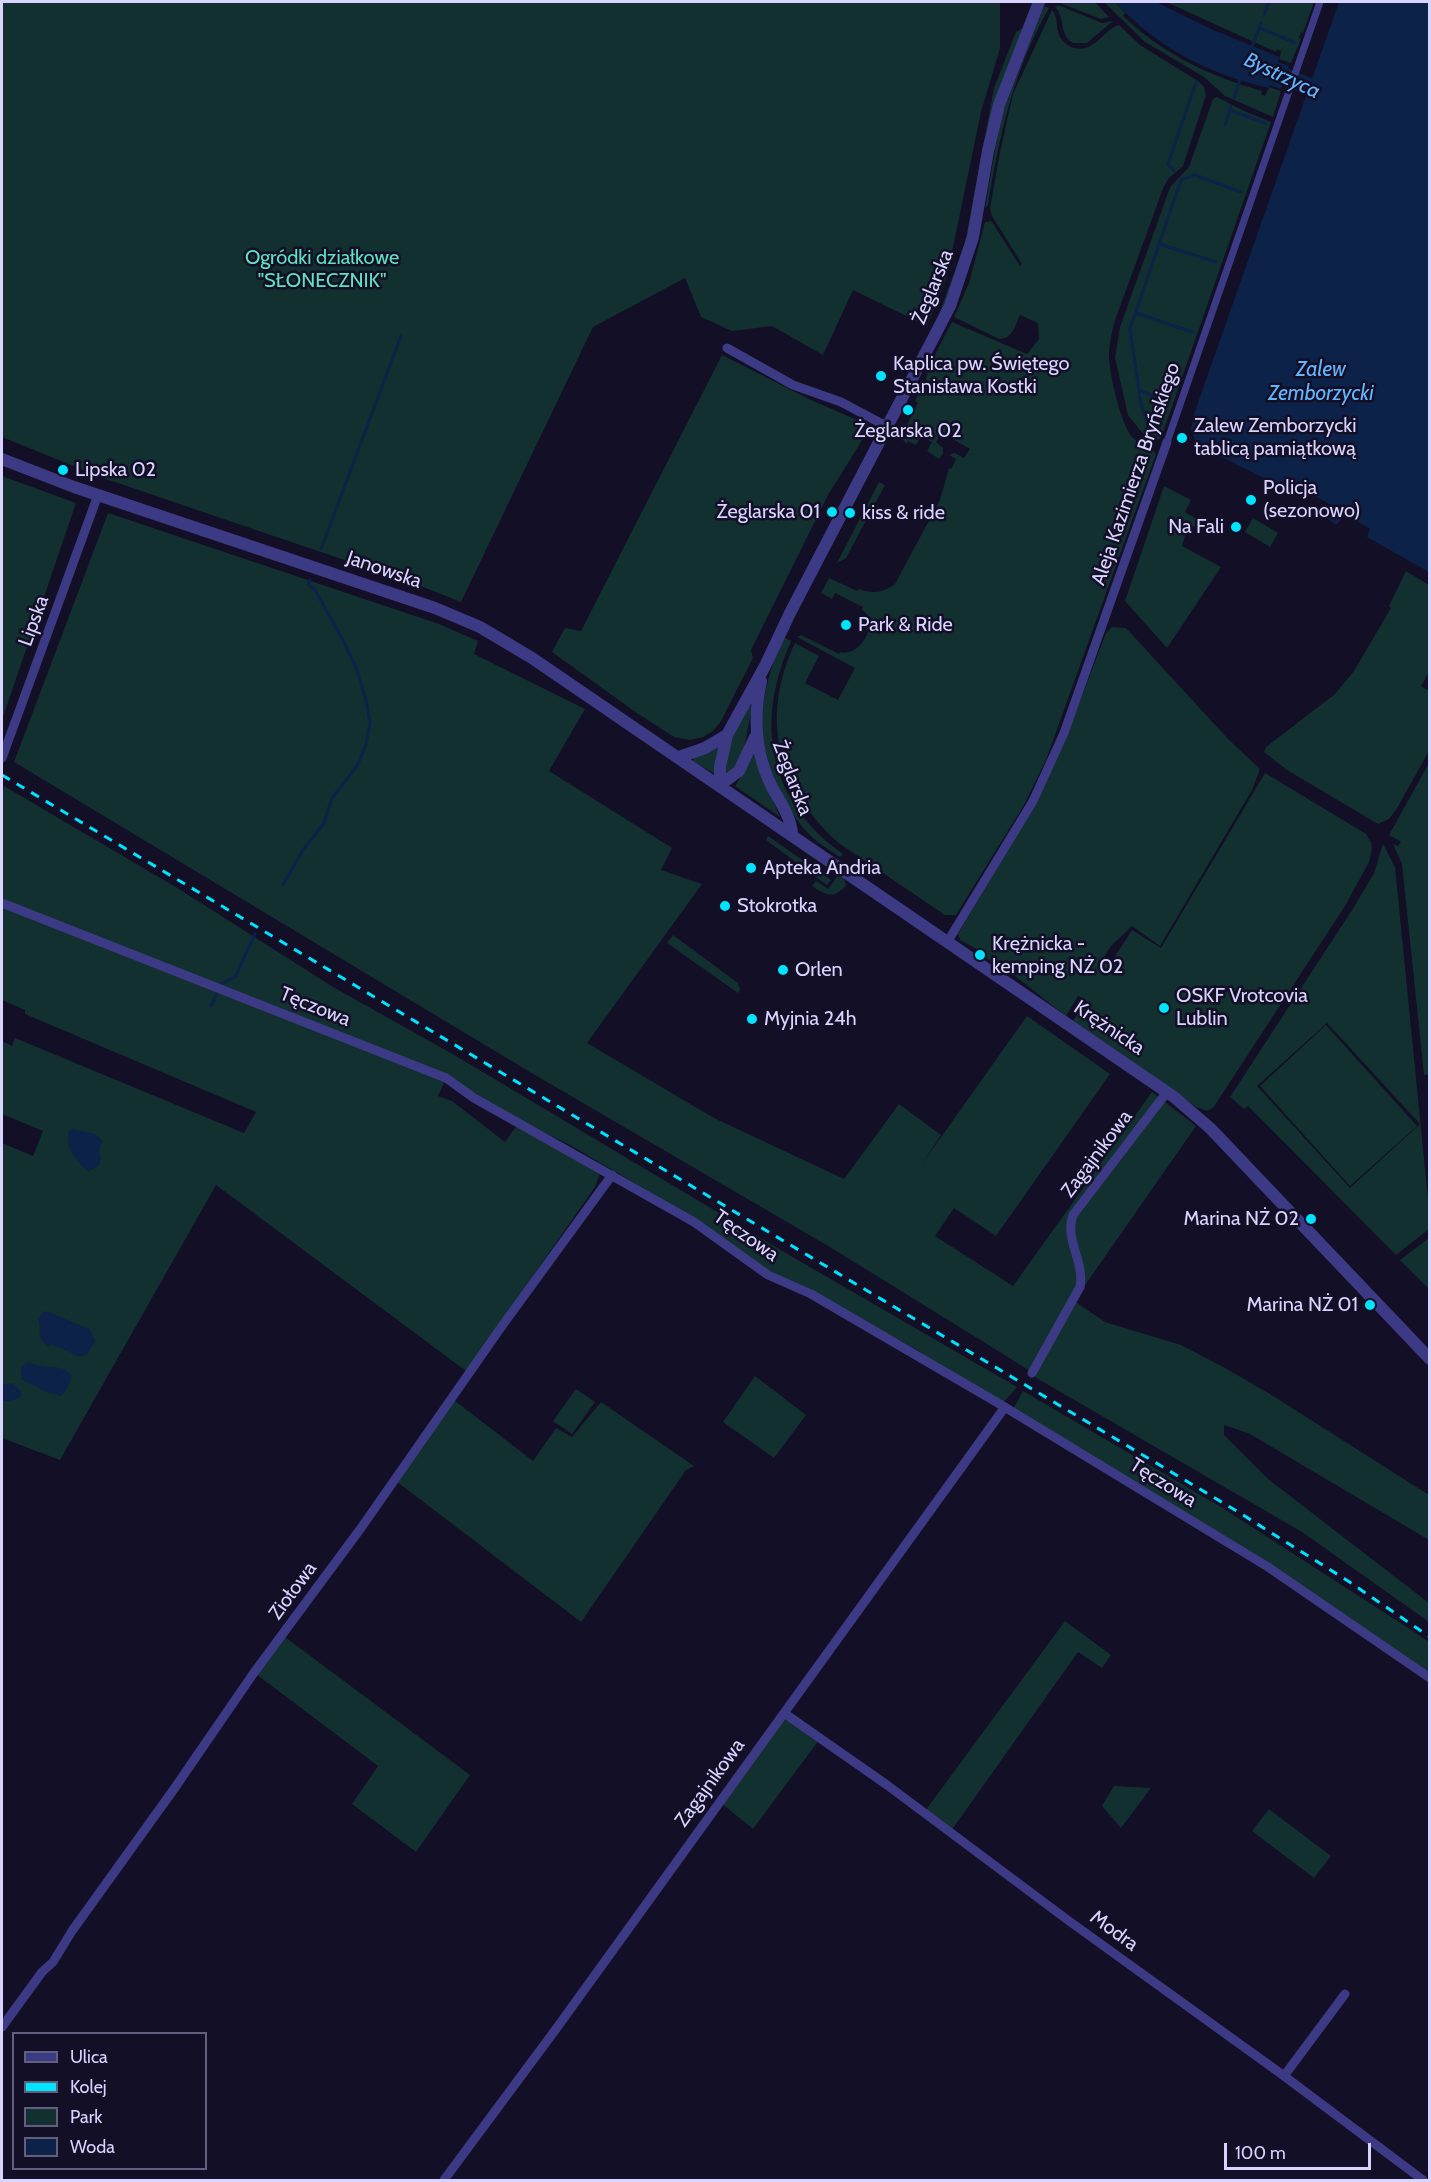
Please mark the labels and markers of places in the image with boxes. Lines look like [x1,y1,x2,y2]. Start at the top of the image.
place label: Kaplica pw. Świętego Stanisława Kostki [893,352,1070,399]
marker: Kaplica pw. Świętego Stanisława Kostki [874,369,888,383]
marker: Żeglarska 02 [901,403,915,417]
place label: Zalew Zemborzycki tablicą pamiątkową [1194,414,1356,461]
place label: Żeglarska 02 [854,419,962,443]
marker: Zalew Zemborzycki tablicą pamiątkową [1175,431,1189,445]
place label: Lipska 02 [75,458,156,482]
marker: Lipska 02 [56,463,70,477]
place label: Policja (sezonowo) [1263,476,1361,523]
marker: Policja (sezonowo) [1244,493,1258,507]
place label: Żeglarska 01 [716,500,820,524]
place label: kiss & ride [862,501,945,525]
marker: Żeglarska 01 [825,505,839,519]
marker: kiss & ride [843,506,857,520]
place label: Na Fali [1168,515,1224,539]
marker: Na Fali [1229,520,1243,534]
place label: Park & Ride [858,613,953,637]
marker: Park & Ride [839,618,853,632]
place label: Apteka Andria [763,856,881,880]
marker: Apteka Andria [744,861,758,875]
place label: Stokrotka [737,894,817,918]
marker: Stokrotka [718,899,732,913]
place label: Krężnicka - kemping NŻ 02 [992,932,1123,979]
marker: Krężnicka - kemping NŻ 02 [973,948,987,962]
place label: Orlen [795,958,843,982]
marker: Orlen [776,963,790,977]
place label: OSKF Vrotcovia Lublin [1176,984,1308,1031]
marker: OSKF Vrotcovia Lublin [1157,1001,1171,1015]
place label: Myjnia 24h [764,1007,857,1031]
marker: Myjnia 24h [745,1012,759,1026]
place label: Marina NŻ 02 [1183,1207,1299,1231]
marker: Marina NŻ 02 [1304,1212,1318,1226]
place label: Marina NŻ 01 [1246,1293,1358,1317]
marker: Marina NŻ 01 [1363,1298,1377,1312]

